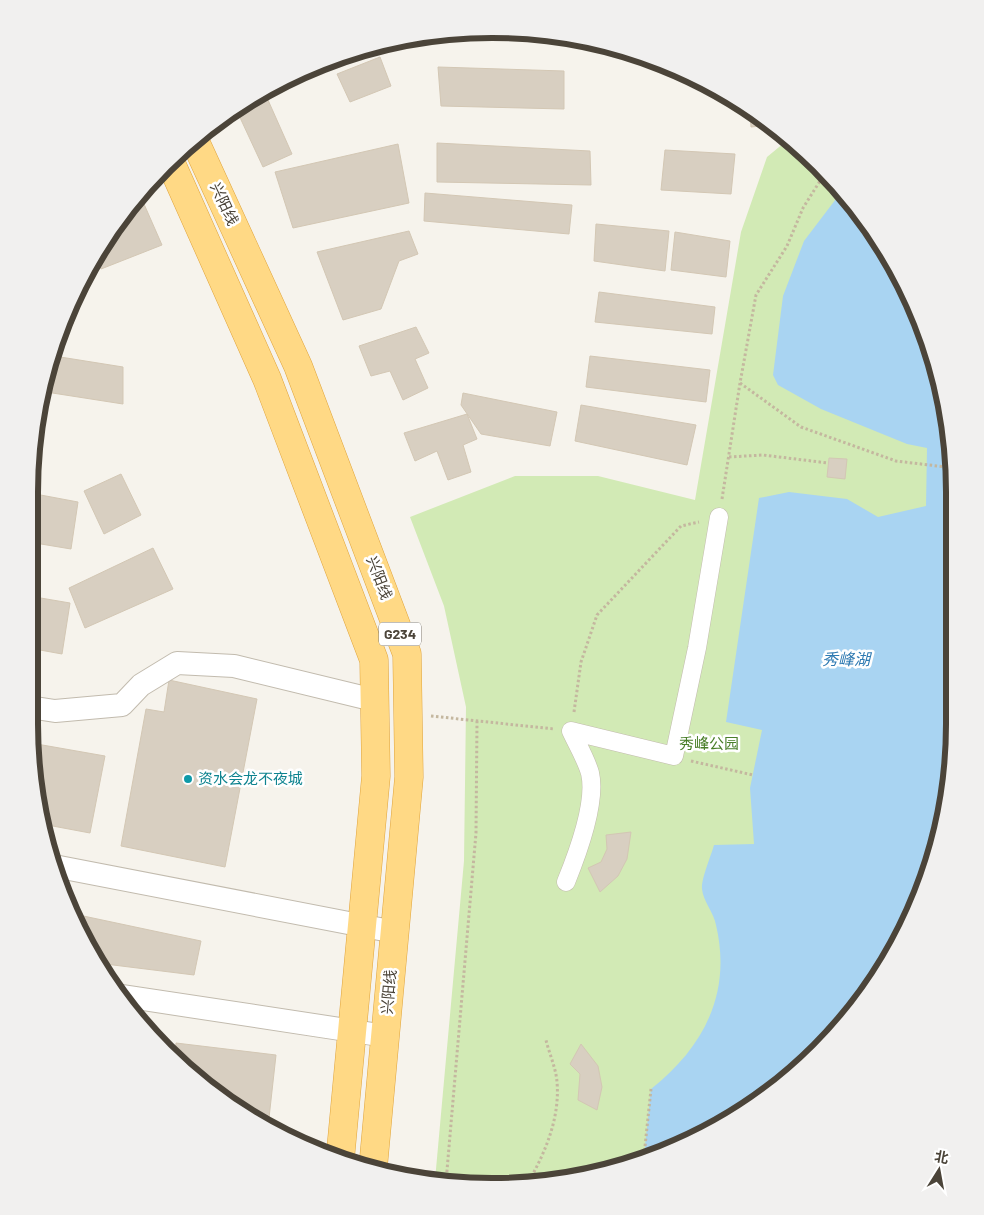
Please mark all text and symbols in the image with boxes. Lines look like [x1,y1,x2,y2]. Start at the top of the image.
street label: 兴阳线 [207,179,243,228]
street label: 兴阳线 [363,553,396,602]
road number: G234 [379,622,421,646]
water label: 秀峰湖 [822,649,873,668]
park label: 秀峰公园 [679,734,739,752]
place label: 资水会龙不夜城 [198,769,303,787]
marker: 资水会龙不夜城 [182,773,194,785]
street label: 兴阳线 [377,969,399,1015]
north arrow [914,1145,964,1195]
text: 北 [933,1147,950,1166]

